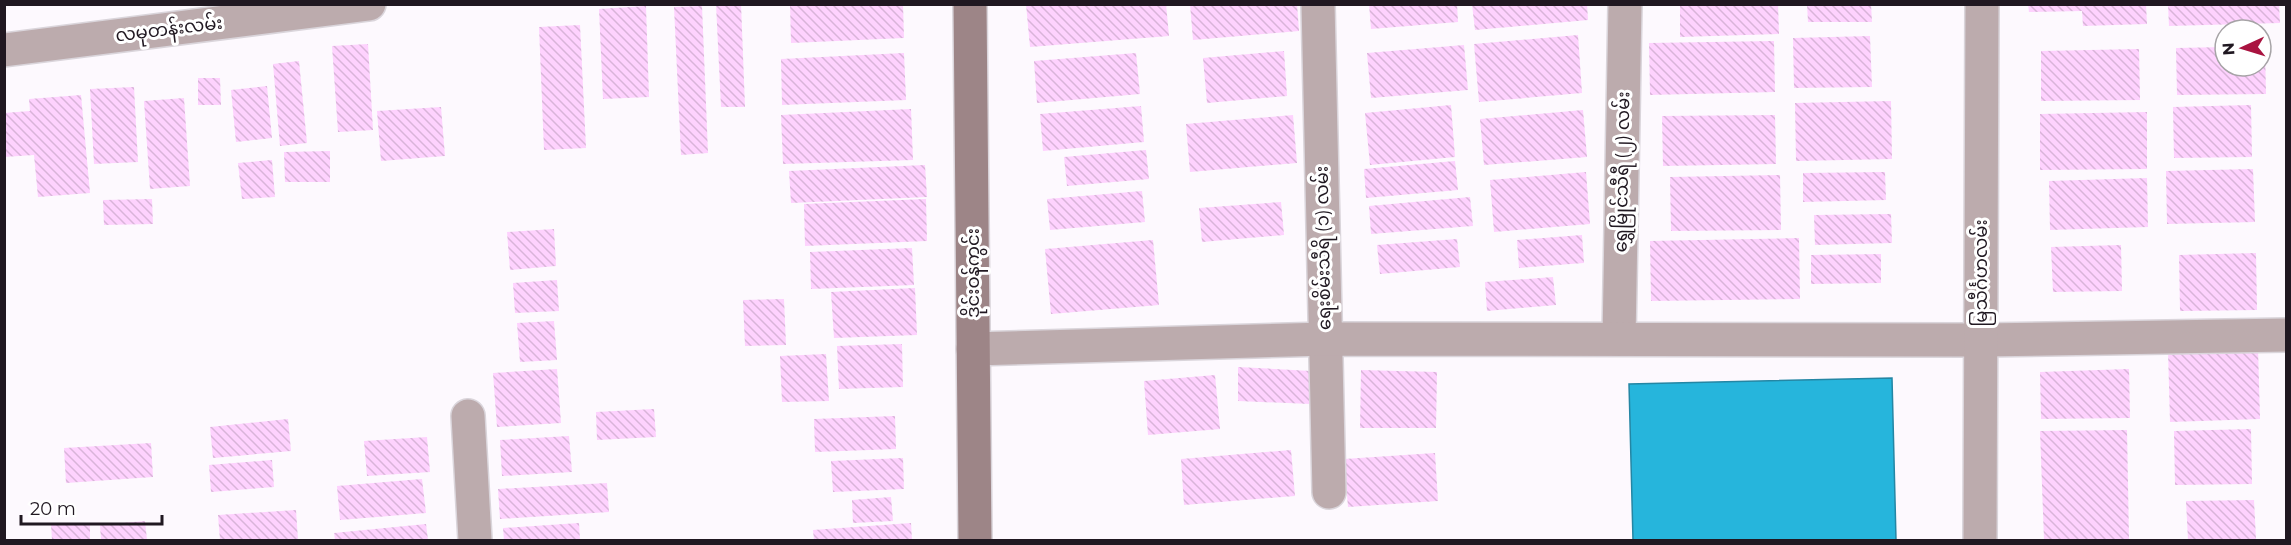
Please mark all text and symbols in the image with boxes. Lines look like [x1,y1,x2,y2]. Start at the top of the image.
street label: လမုတန်းလမ်း [114,10,224,50]
north arrow [2213,18,2273,78]
text: N [2219,42,2238,56]
street label: ရွှေမြိုင်သီရီ (၂) လမ်း [1607,91,1638,253]
street label: ရေးစိမ်းသီရိ (၁) လမ်း [1308,166,1339,330]
street label: မြသီင်္ဂဟလမ်း [1967,219,1996,327]
street label: ဒိုင်းဝန်ကွင်း [959,228,988,318]
scale bar [21,488,162,526]
text: 20 m [30,498,76,520]

